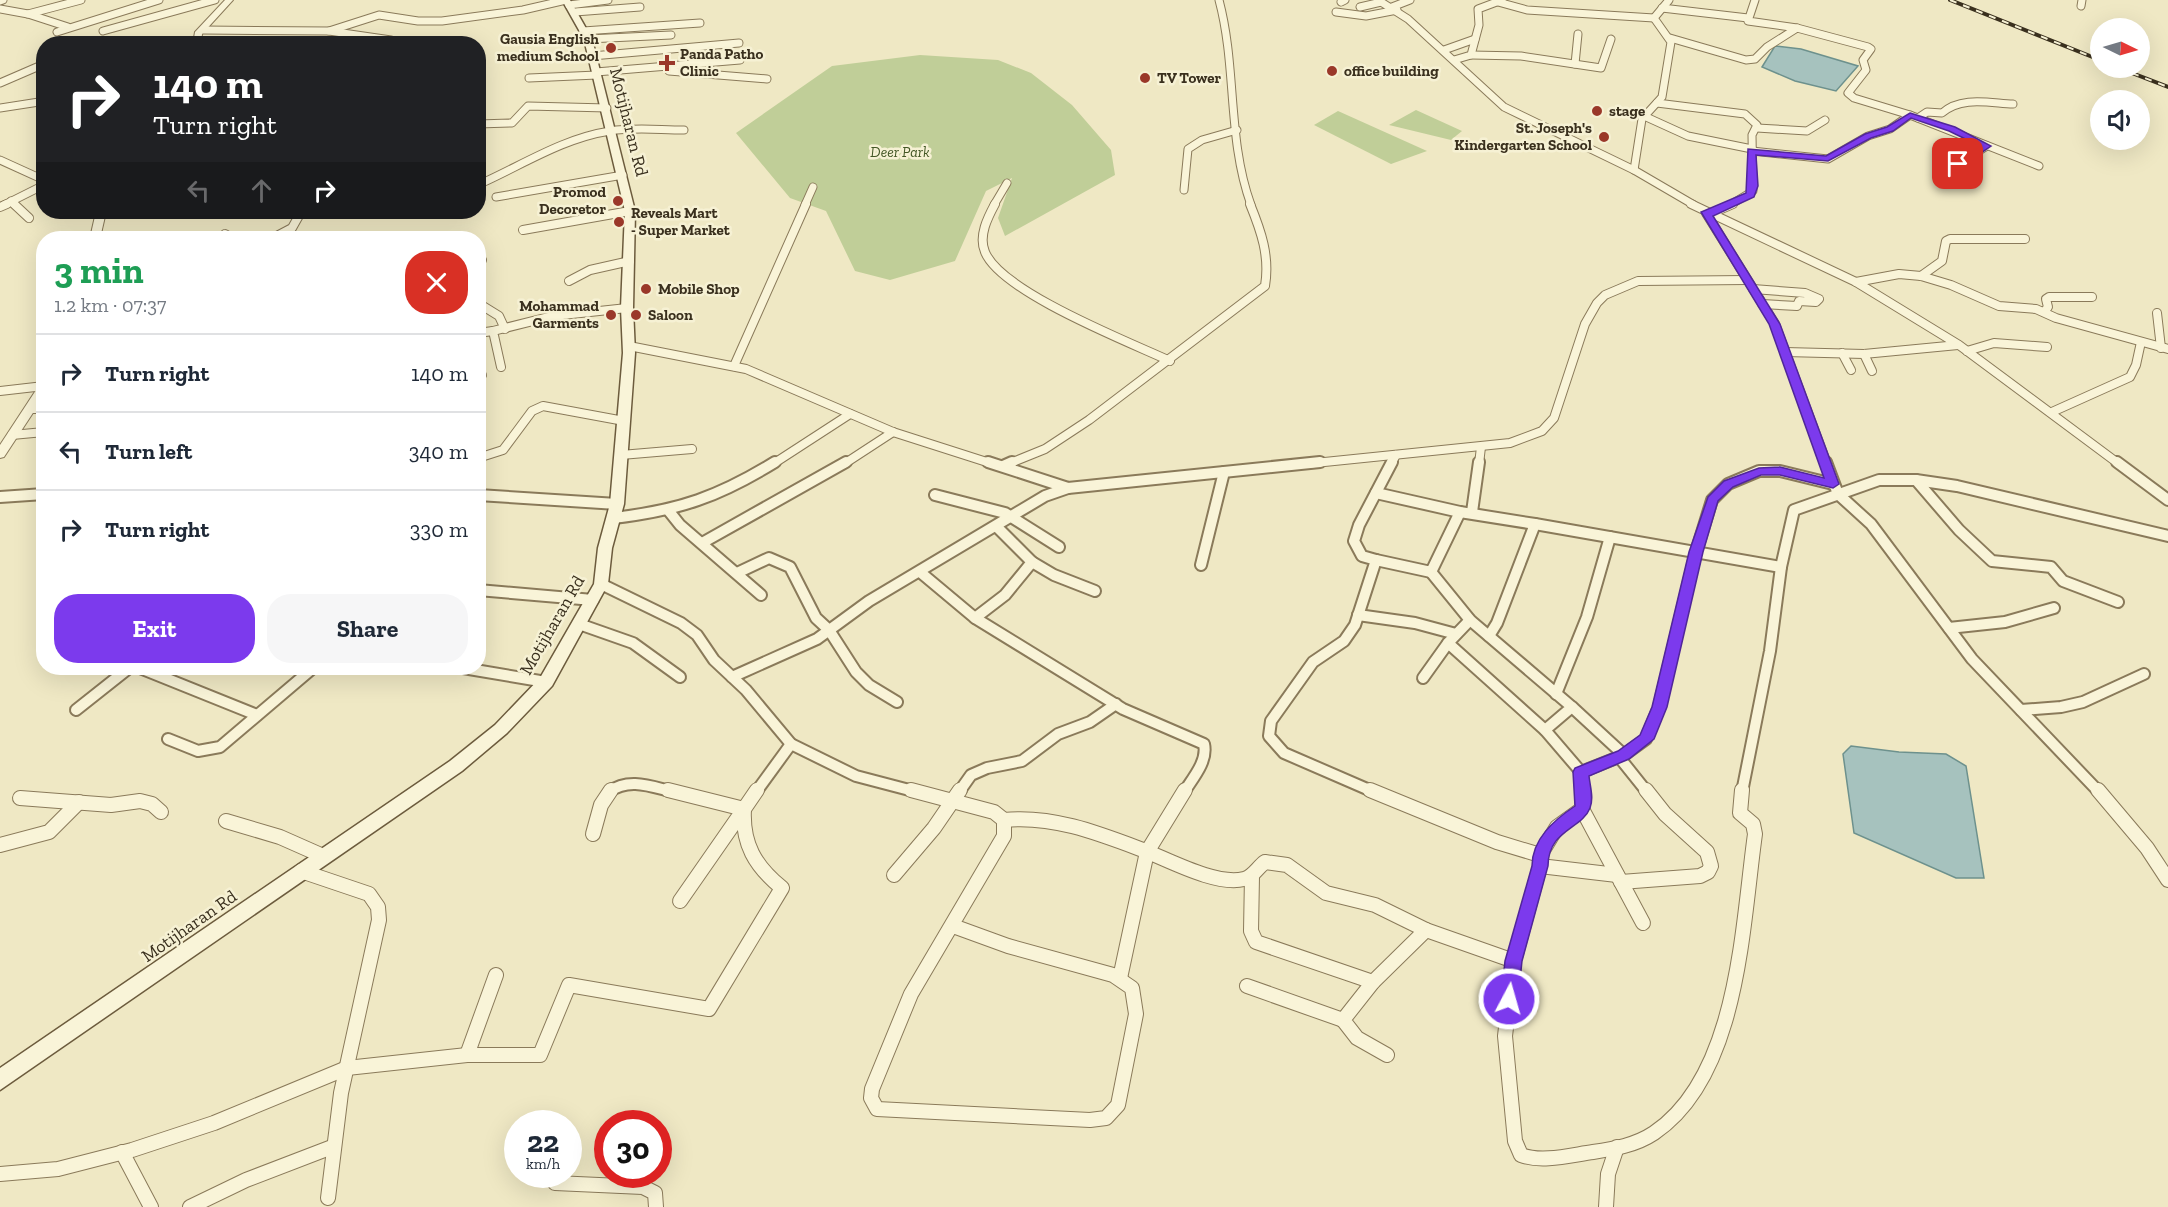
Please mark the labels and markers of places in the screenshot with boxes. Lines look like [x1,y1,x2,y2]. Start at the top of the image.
place label: Gausia English medium School [497,30,599,65]
marker: Gausia English medium School [604,41,618,55]
place label: Panda Patho Clinic [680,45,763,80]
marker: Panda Patho Clinic [658,54,676,72]
place label: office building [1344,62,1439,80]
marker: office building [1325,64,1339,78]
place label: TV Tower [1157,69,1222,87]
marker: TV Tower [1138,71,1152,85]
place label: stage [1609,102,1645,120]
marker: stage [1590,104,1604,118]
place label: St. Joseph's Kindergarten School [1454,119,1592,154]
marker: St. Joseph's Kindergarten School [1597,130,1611,144]
pin [1932,138,1983,189]
place label: Promod Decoretor [539,183,606,218]
marker: Promod Decoretor [611,194,625,208]
place label: Reveals Mart - Super Market [631,204,731,239]
marker: Reveals Mart - Super Market [612,215,626,229]
place label: Mobile Shop [658,280,740,298]
marker: Mobile Shop [639,282,653,296]
place label: Mohammad Garments [519,297,599,332]
place label: Saloon [648,306,693,324]
marker: Mohammad Garments [604,308,618,322]
marker: Saloon [629,308,643,322]

